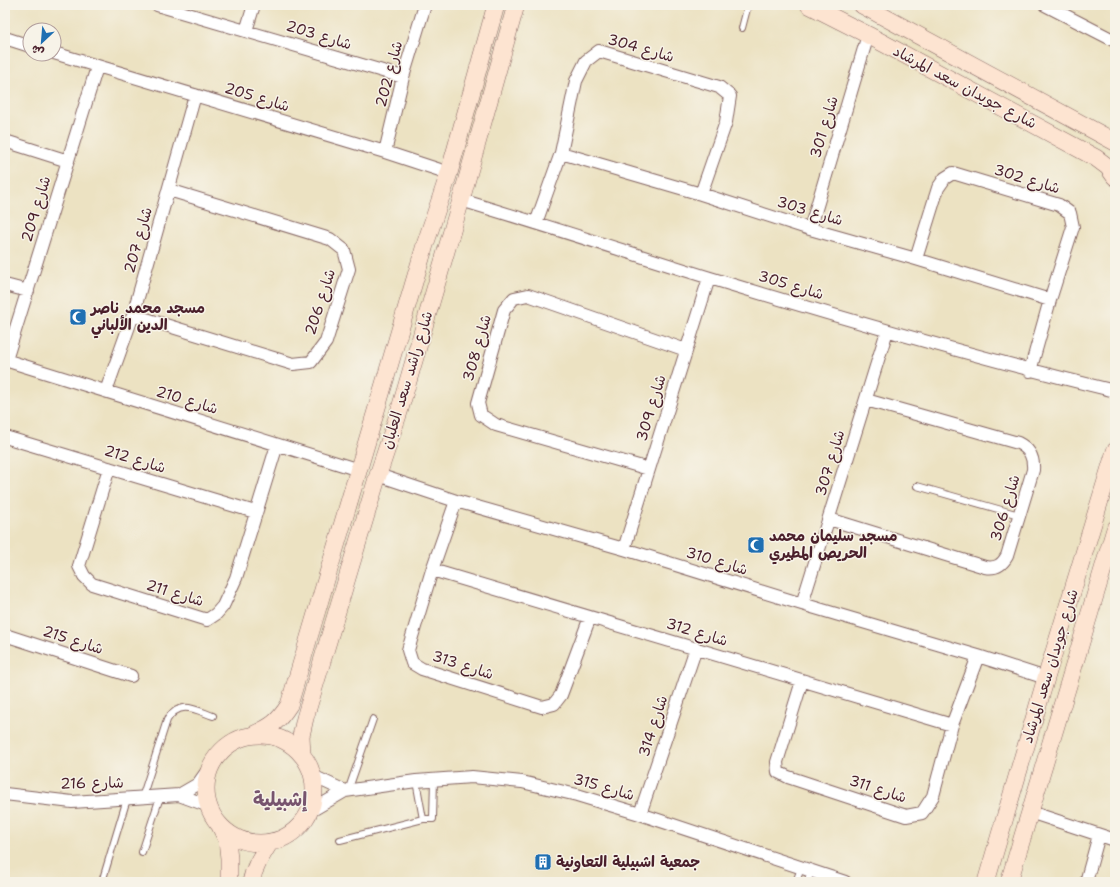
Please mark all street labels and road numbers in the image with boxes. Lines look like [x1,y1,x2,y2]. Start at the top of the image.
street label: شارع 203 [284,16,354,54]
street label: شارع 304 [605,29,677,67]
street label: شارع 202 [371,39,407,109]
street label: شارع جويدان سعد المرشاد [890,41,1040,133]
street label: شارع 205 [222,78,292,116]
street label: شارع 301 [805,93,843,161]
street label: شارع 302 [992,160,1062,198]
street label: شارع 209 [16,173,56,245]
street label: شارع 303 [775,191,845,231]
street label: شارع 207 [119,205,157,275]
street label: شارع 206 [300,266,340,338]
street label: شارع 305 [756,266,826,304]
street label: شارع راشد سعد العلبان [376,309,438,451]
street label: شارع 308 [458,312,496,384]
street label: شارع 309 [631,372,671,444]
street label: شارع 210 [154,381,220,419]
street label: شارع 307 [810,428,850,498]
street label: شارع 212 [102,440,168,478]
street label: شارع 306 [985,472,1025,544]
street label: شارع 310 [684,542,750,580]
street label: شارع 211 [144,575,206,611]
street label: شارع جويدان سعد المرشاد [1017,587,1083,745]
street label: شارع 312 [664,613,730,651]
street label: شارع 215 [40,621,106,659]
street label: شارع 313 [430,646,496,684]
street label: شارع 314 [634,693,672,759]
street label: شارع 315 [571,769,637,805]
street label: شارع 311 [847,770,909,808]
street label: شارع 216 [60,772,124,794]

